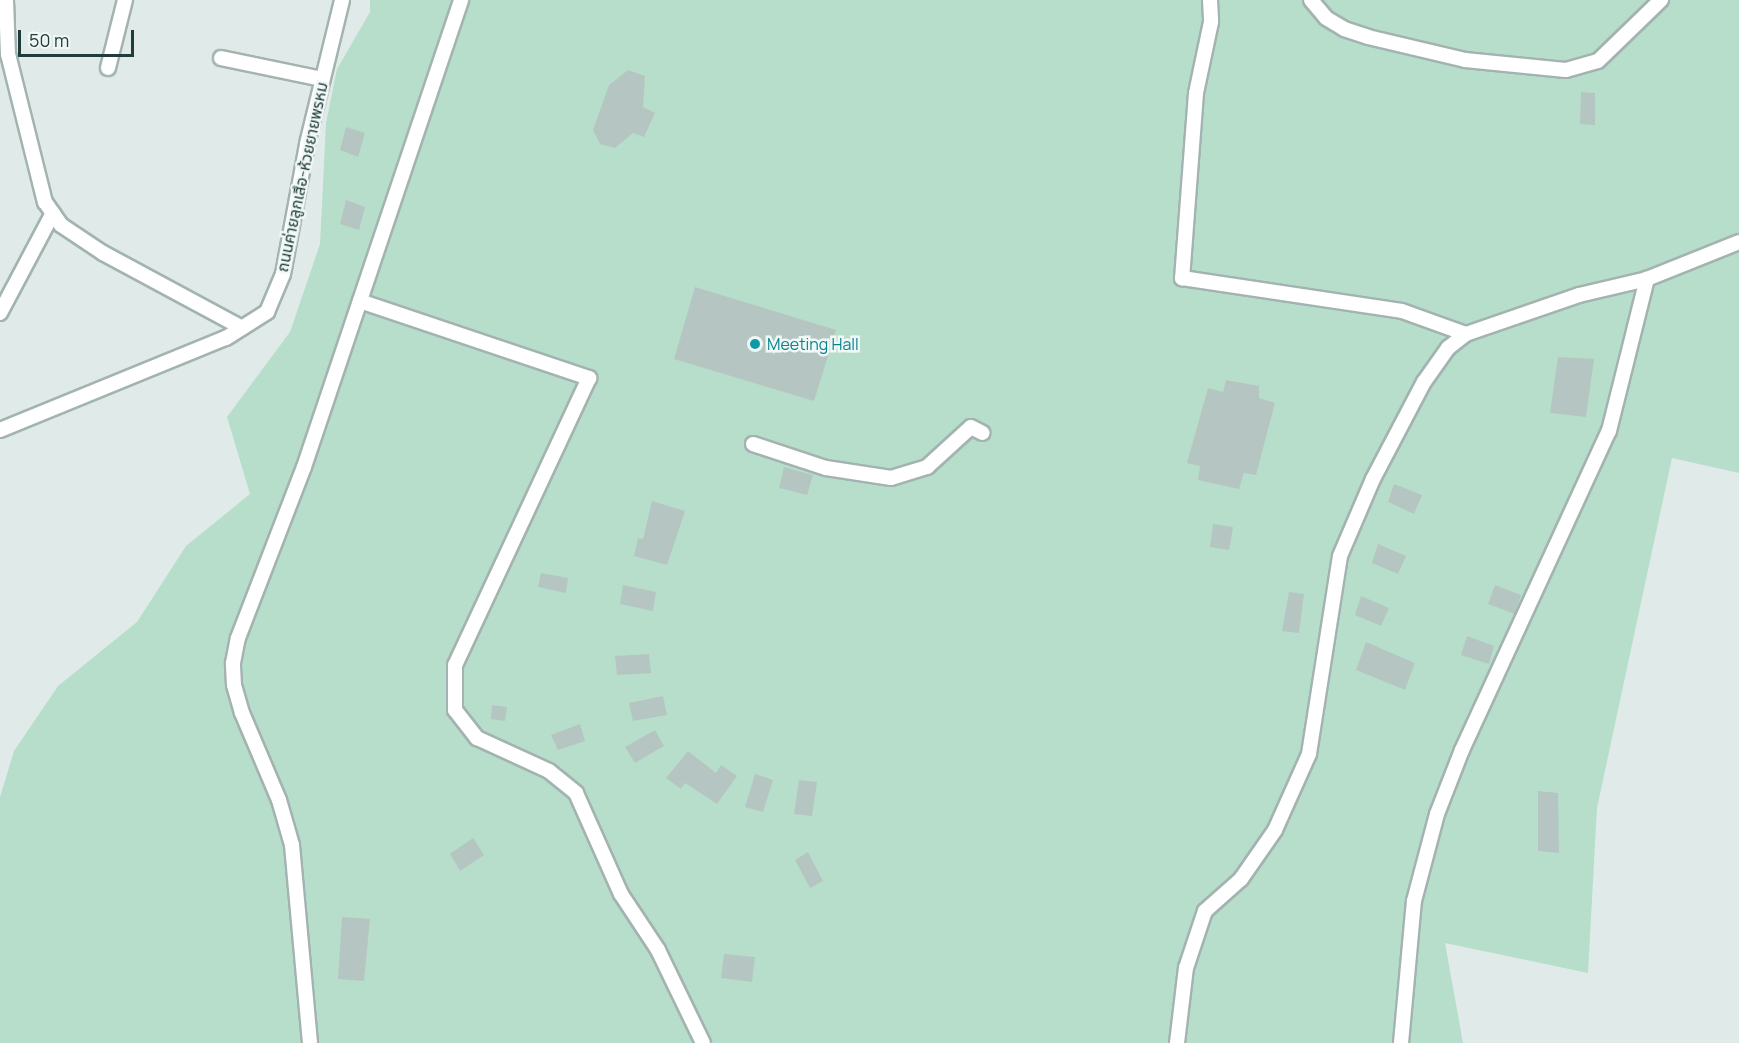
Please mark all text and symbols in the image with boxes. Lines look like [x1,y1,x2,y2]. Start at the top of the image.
scale bar [21,18,136,56]
text: 50 m [29,28,69,52]
street label: ถนนค่ายลูกเสึอ-ห้วยยายพรหม [272,80,332,274]
place label: Meeting Hall [767,334,859,354]
marker: Meeting Hall [748,337,762,351]

